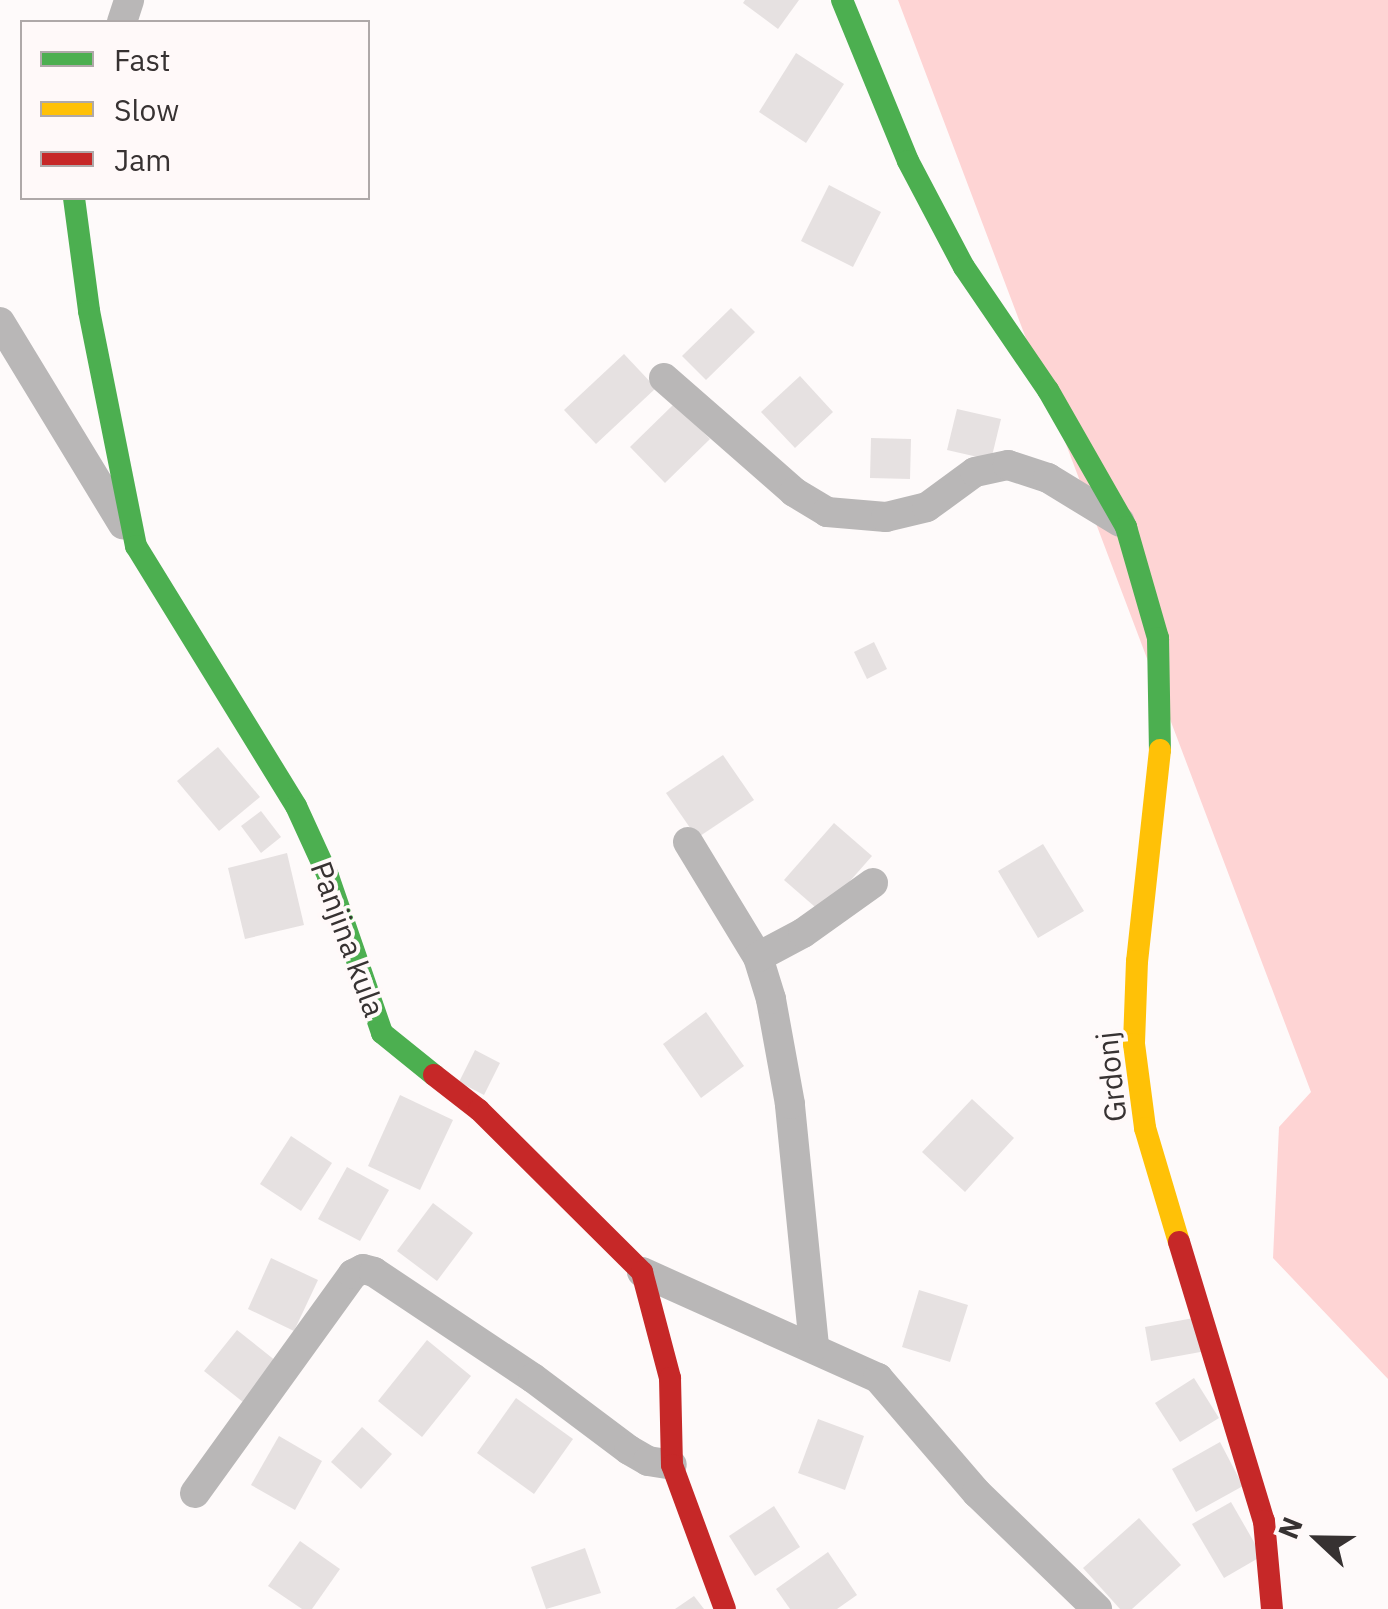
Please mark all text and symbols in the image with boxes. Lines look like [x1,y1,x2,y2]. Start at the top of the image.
legend [20,20,370,200]
text: Fast [114,40,171,79]
text: Slow [114,90,179,129]
text: Jam [114,140,172,179]
street label: Panjina kula [303,856,393,1022]
street label: Grdonj [1088,1030,1134,1124]
north arrow [1268,1489,1368,1589]
text: N [1269,1511,1311,1544]

